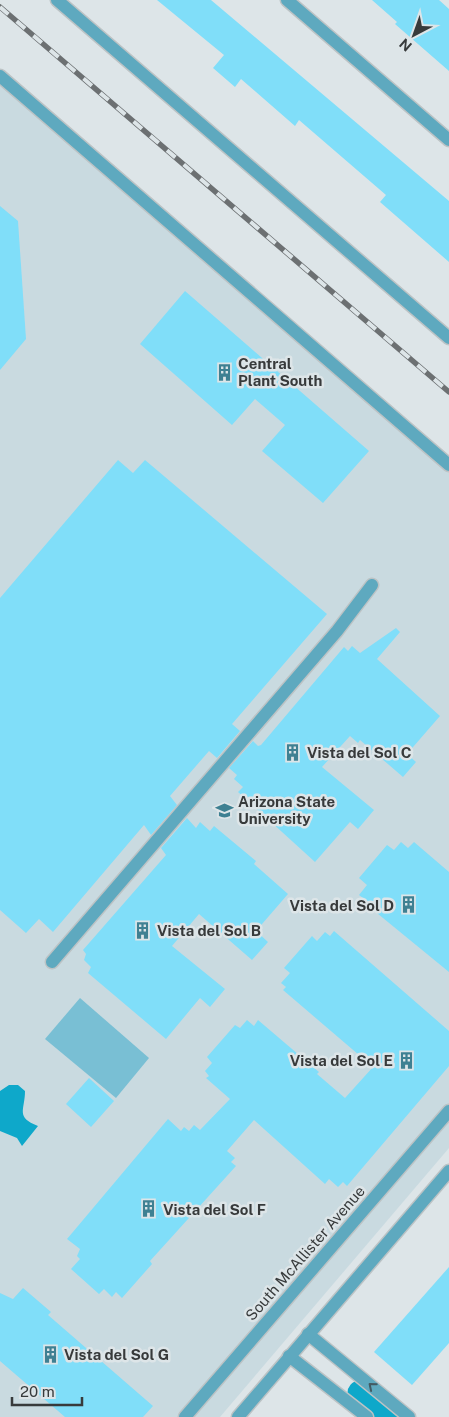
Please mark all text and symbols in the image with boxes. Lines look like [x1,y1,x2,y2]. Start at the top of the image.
north arrow [389,10,439,60]
text: N [396,35,415,54]
place label: Central Plant South [238,355,322,389]
building icon: Central Plant South [214,362,234,382]
building icon: Vista del Sol C [283,742,303,762]
place label: Vista del Sol C [307,744,412,761]
place label: Arizona State University [238,793,335,827]
school or university icon: Arizona State University [214,800,234,820]
building icon: Vista del Sol D [398,895,418,915]
place label: Vista del Sol D [289,897,394,914]
building icon: Vista del Sol B [133,920,153,940]
place label: Vista del Sol B [157,922,261,939]
building icon: Vista del Sol E [397,1050,417,1070]
place label: Vista del Sol E [290,1052,393,1069]
street label: South McAllister Avenue [242,1182,368,1324]
building icon: Vista del Sol F [139,1199,159,1219]
place label: Vista del Sol F [163,1201,266,1218]
building icon: Vista del Sol G [40,1344,60,1364]
place label: Vista del Sol G [64,1346,169,1363]
scale bar [12,1374,82,1406]
text: 20 m [20,1383,55,1400]
one-way arrow [369,1383,378,1391]

